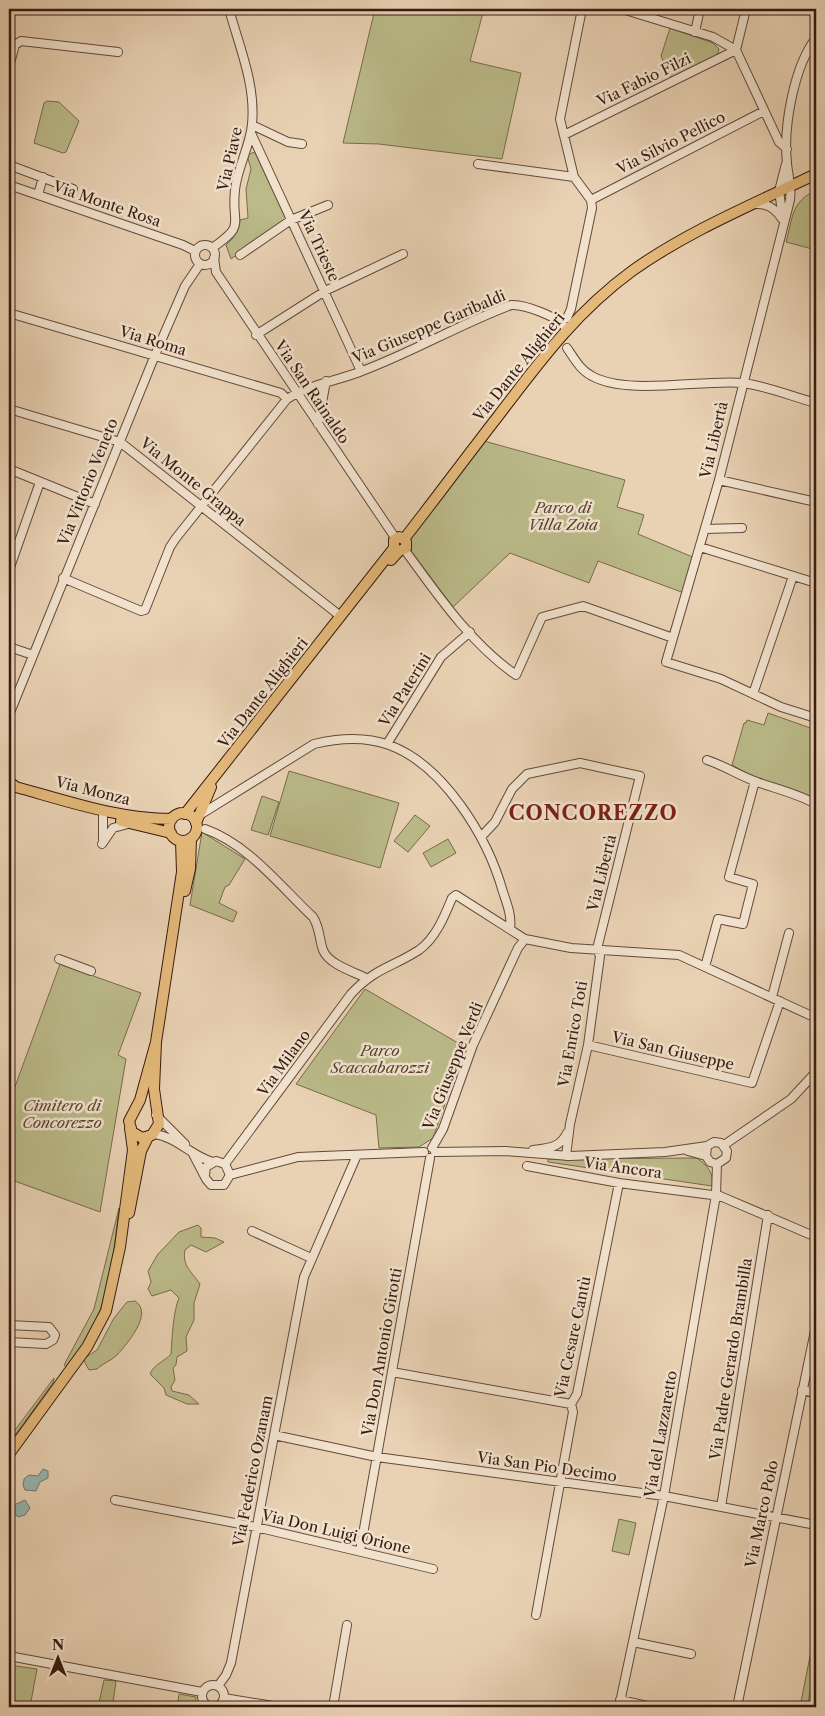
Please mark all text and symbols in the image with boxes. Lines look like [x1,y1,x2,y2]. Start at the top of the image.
street label: Via Fabio Filzi [593,48,694,111]
street label: Via Silvio Pellico [612,107,728,179]
street label: Via Piave [213,125,246,194]
street label: Via Monte Rosa [50,176,164,231]
street label: Via Trieste [294,206,344,284]
street label: Via Giuseppe Garibaldi [348,285,509,368]
street label: Via Dante Alighieri [468,308,569,426]
street label: Via Roma [116,321,189,360]
street label: Via San Rainaldo [270,335,354,447]
street label: Via Libertà [695,399,732,481]
street label: Via Vittorio Veneto [53,415,122,549]
street label: Via Monte Grappa [136,432,250,530]
park label: Parco di Villa Zoia [528,498,598,534]
street label: Via Dante Alighieri [213,633,312,753]
street label: Via Paterini [374,649,435,731]
street label: Via Monza [53,772,132,809]
district label: CONCOREZZO [508,801,678,825]
street label: Via Libertà [583,832,620,914]
street label: Via Enrico Toti [554,979,591,1089]
street label: Via Giuseppe Verdi [418,999,487,1133]
street label: Via Milano [252,1026,314,1101]
street label: Via San Giuseppe [609,1027,736,1074]
park label: Parco Scaccabarozzi [330,1041,431,1077]
park label: Cimitero di Concorezzo [22,1096,102,1132]
street label: Via Ancora [582,1153,663,1182]
street label: Via Padre Gerardo Brambilla [705,1256,756,1462]
street label: Via Don Antonio Girotti [357,1266,406,1439]
street label: Via Cesare Cantù [550,1275,595,1400]
street label: Via del Lazzaretto [640,1369,681,1500]
street label: Via Federico Ozanam [228,1394,276,1549]
street label: Via San Pio Decimo [475,1447,618,1486]
street label: Via Marco Polo [741,1458,782,1570]
street label: Via Don Luigi Orione [259,1505,412,1558]
north arrow [32,1634,82,1684]
text: N [52,1636,64,1654]

